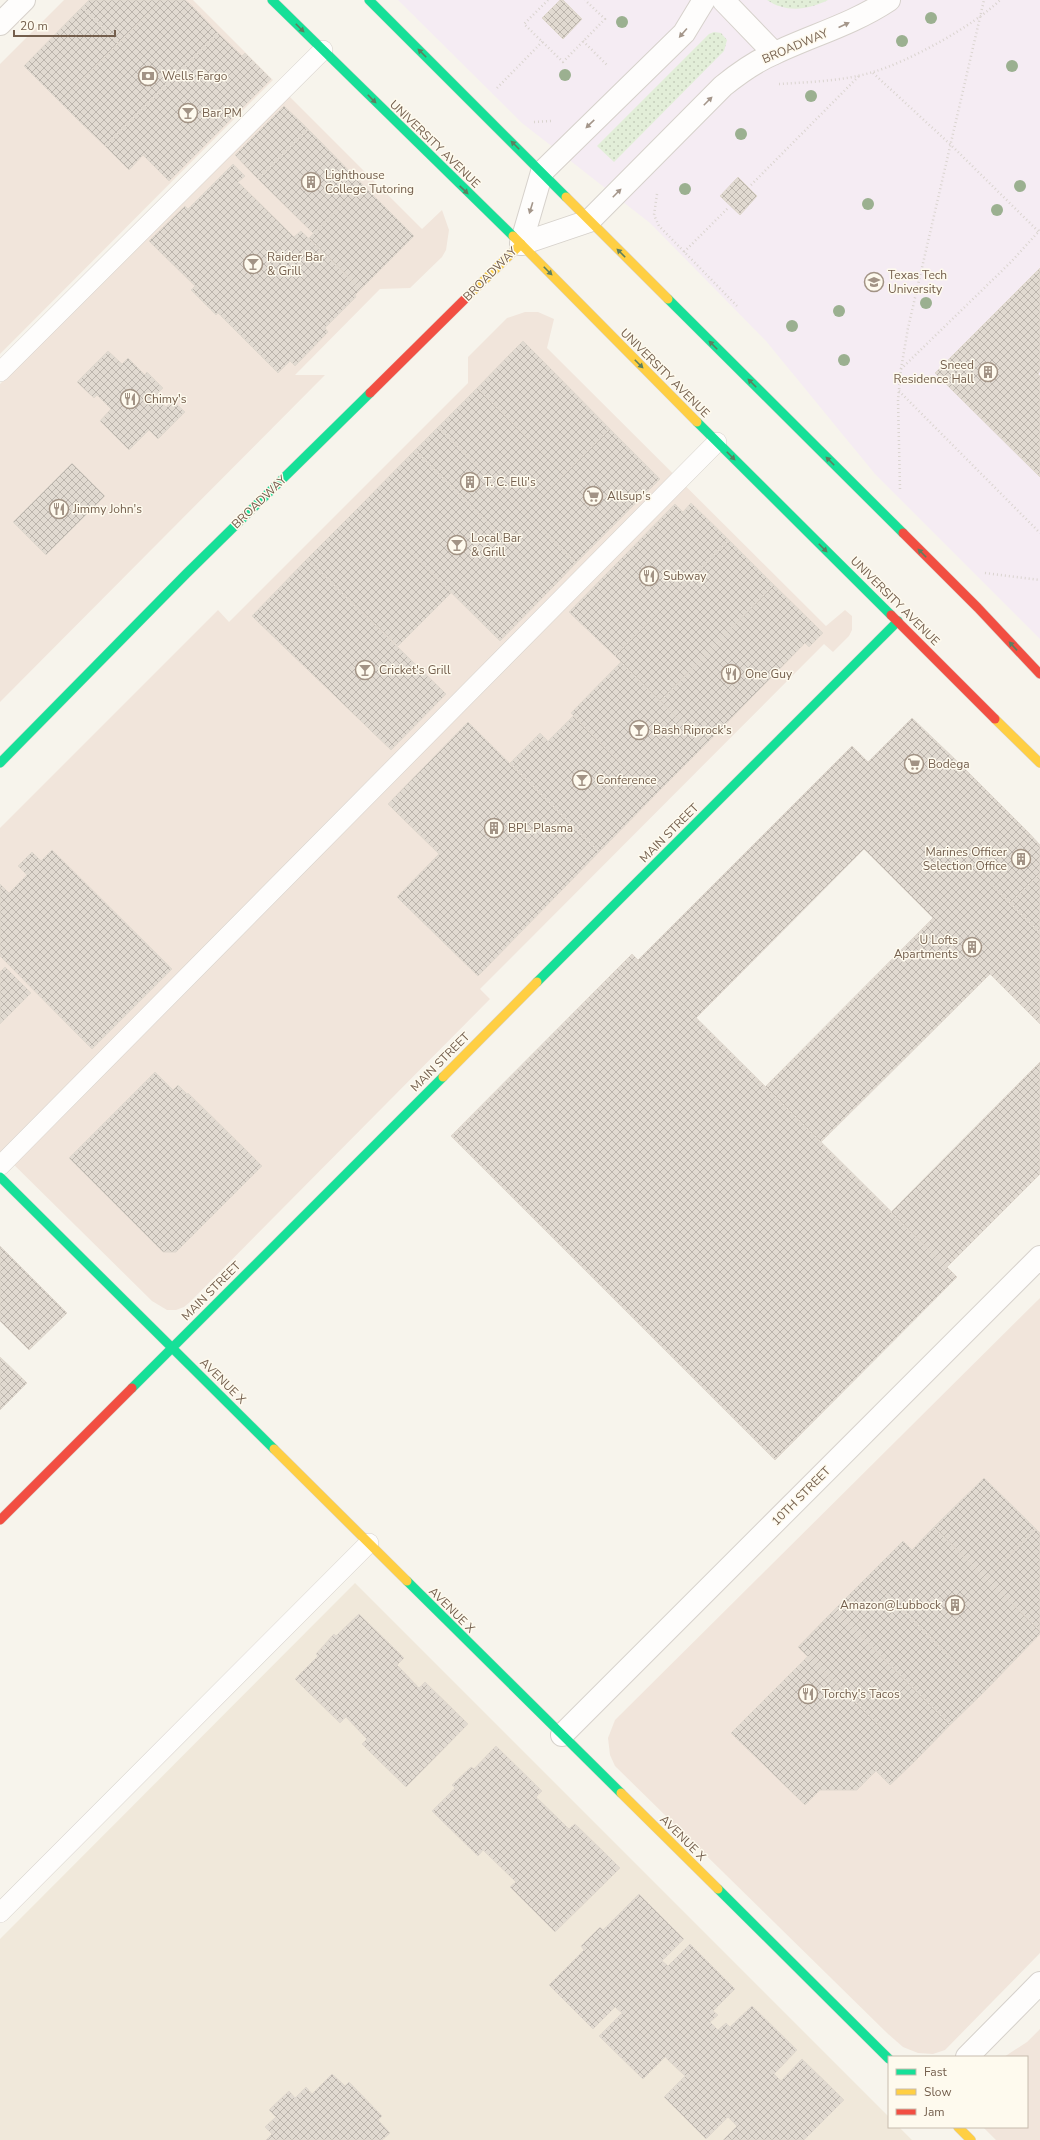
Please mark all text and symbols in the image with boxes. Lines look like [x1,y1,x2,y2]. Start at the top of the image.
scale bar [14,12,115,38]
text: 20 m [20,18,48,34]
one-way arrow [839,22,850,28]
one-way arrow [295,23,305,33]
street label: BROADWAY [760,25,831,67]
one-way arrow [679,27,688,38]
one-way arrow [417,48,427,58]
bank icon: Wells Fargo [137,65,159,87]
place label: Wells Fargo [162,68,228,84]
one-way arrow [367,94,377,104]
one-way arrow [703,96,713,106]
street label: UNIVERSITY AVENUE [386,97,484,191]
bar icon: Bar PM [177,102,199,124]
place label: Bar PM [202,105,242,121]
one-way arrow [585,119,595,128]
one-way arrow [510,140,520,150]
place label: Lighthouse College Tutoring [325,167,414,197]
building icon: Lighthouse College Tutoring [300,171,322,193]
one-way arrow [459,186,469,195]
one-way arrow [612,188,622,198]
one-way arrow [528,202,534,214]
street label: BROADWAY [459,243,521,305]
one-way arrow [616,248,626,258]
place label: Raider Bar & Grill [267,249,324,279]
bar icon: Raider Bar & Grill [242,253,264,275]
one-way arrow [543,266,553,276]
place label: Texas Tech University [888,267,947,297]
school or university icon: Texas Tech University [863,271,885,293]
street label: UNIVERSITY AVENUE [617,325,713,421]
one-way arrow [708,340,718,350]
place label: Sneed Residence Hall [893,357,974,387]
one-way arrow [634,359,644,369]
building icon: Sneed Residence Hall [977,361,999,383]
one-way arrow [747,378,757,388]
restaurant icon: Chimy's [119,388,141,410]
place label: Chimy's [144,391,187,407]
one-way arrow [726,451,736,461]
one-way arrow [825,456,835,466]
street label: BROADWAY [228,471,290,532]
building icon: T. C. Elli's [459,471,481,493]
place label: T. C. Elli's [484,474,536,490]
supermarket icon: Allsup's [582,485,604,507]
place label: Allsup's [607,488,651,504]
restaurant icon: Jimmy John's [48,498,70,520]
place label: Jimmy John's [72,501,142,517]
place label: Local Bar & Grill [471,530,522,560]
bar icon: Local Bar & Grill [446,534,468,556]
one-way arrow [818,543,828,552]
one-way arrow [917,548,927,558]
street label: UNIVERSITY AVENUE [847,553,943,649]
restaurant icon: Subway [638,565,660,587]
place label: Subway [663,568,707,584]
one-way arrow [1008,641,1018,651]
bar icon: Cricket's Grill [354,659,376,681]
place label: Cricket's Grill [379,662,451,678]
restaurant icon: One Guy [720,663,742,685]
place label: One Guy [745,666,793,682]
bar icon: Bash Riprock's [628,719,650,741]
place label: Bash Riprock's [653,722,732,738]
supermarket icon: Bodega [903,753,925,775]
place label: Bodega [928,756,970,772]
bar icon: Conference [571,769,593,791]
place label: Conference [596,772,657,788]
street label: MAIN STREET [636,799,703,866]
building icon: BPL Plasma [483,817,505,839]
place label: BPL Plasma [508,820,573,836]
place label: Marines Officer Selection Office [923,844,1008,874]
building icon: Marines Officer Selection Office [1010,848,1032,870]
place label: U Lofts Apartments [894,932,958,962]
building icon: U Lofts Apartments [961,936,983,958]
street label: MAIN STREET [407,1028,474,1095]
street label: MAIN STREET [178,1257,245,1324]
street label: AVENUE X [197,1355,250,1408]
street label: 10TH STREET [768,1462,835,1529]
street label: AVENUE X [426,1584,479,1637]
building icon: Amazon@Lubbock [944,1594,966,1616]
place label: Amazon@Lubbock [840,1597,942,1613]
restaurant icon: Torchy's Tacos [797,1683,819,1705]
place label: Torchy's Tacos [822,1686,900,1702]
street label: AVENUE X [657,1812,710,1865]
legend [888,2056,1028,2128]
text: Fast [924,2064,947,2080]
text: Slow [924,2084,952,2100]
text: Jam [923,2104,945,2120]

